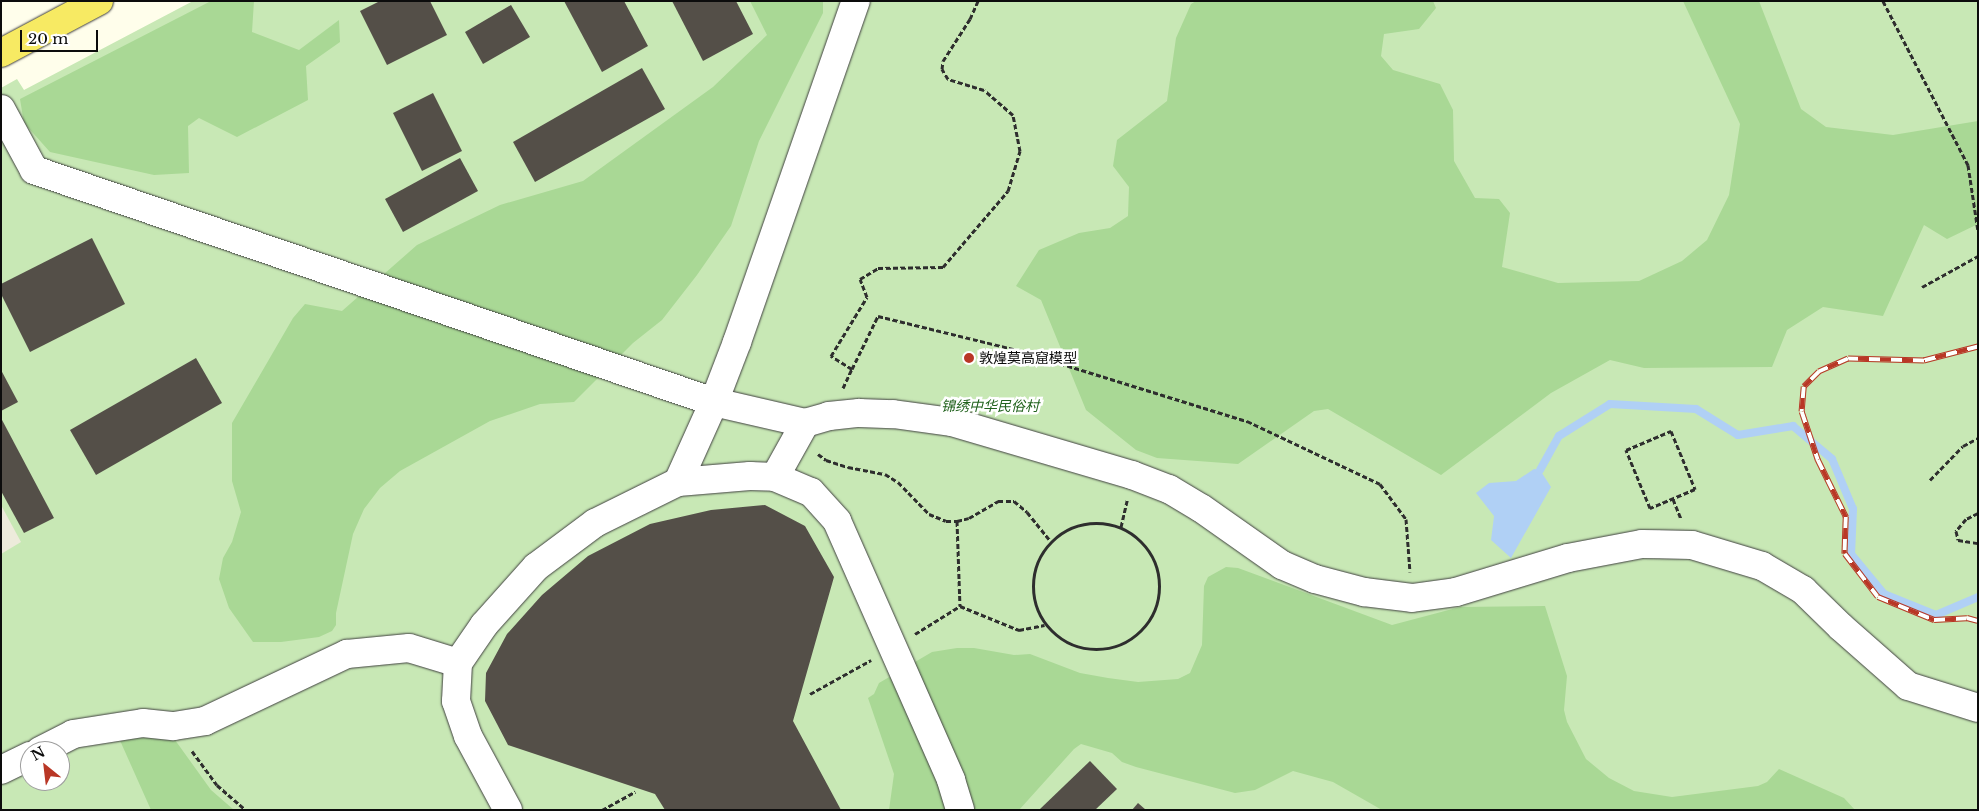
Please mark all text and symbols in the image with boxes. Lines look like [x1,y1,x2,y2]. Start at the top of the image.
scale bar [22,20,100,52]
text: 20 m [28,29,68,48]
place label: 敦煌莫高窟模型 [979,350,1077,366]
marker: 敦煌莫高窟模型 [963,352,975,364]
park label: 锦绣中华民俗村 [941,398,1039,414]
north arrow [20,741,70,791]
text: N [28,743,48,765]

